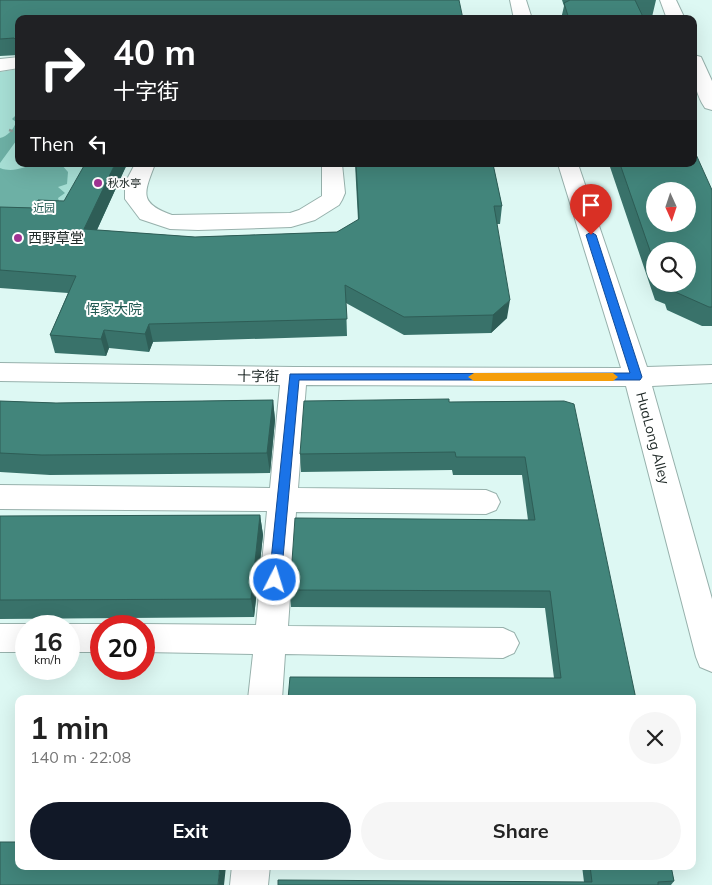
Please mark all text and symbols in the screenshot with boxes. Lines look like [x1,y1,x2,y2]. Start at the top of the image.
text: 40 m [113,30,196,74]
icon: right [30,35,95,100]
text: 十字街 [113,77,179,105]
icon: left [84,130,112,158]
text: Then [30,132,74,156]
place label: 秋水亭 [108,176,141,190]
marker: 秋水亭 [92,177,104,189]
north arrow [646,182,696,232]
map controls [646,182,696,292]
pin [570,184,612,235]
icon: arrive [577,191,605,219]
park label: 近园 [33,201,55,215]
place label: 西野草堂 [28,229,84,247]
marker: 西野草堂 [12,232,24,244]
button: search [646,242,696,292]
park label: 恽家大院 [86,300,142,318]
street label: 十字街 [237,367,279,385]
street label: HuaLong Alley [632,390,674,487]
position arrow [248,553,300,605]
speed limit sign: 20 [90,615,155,680]
text: 16 [32,626,63,657]
text: km/h [34,652,61,667]
text: 1 min [30,709,109,747]
button: close [629,712,681,764]
text: 140 m · 22:08 [30,747,131,767]
button: Exit [30,802,351,860]
button: Share [361,802,681,860]

